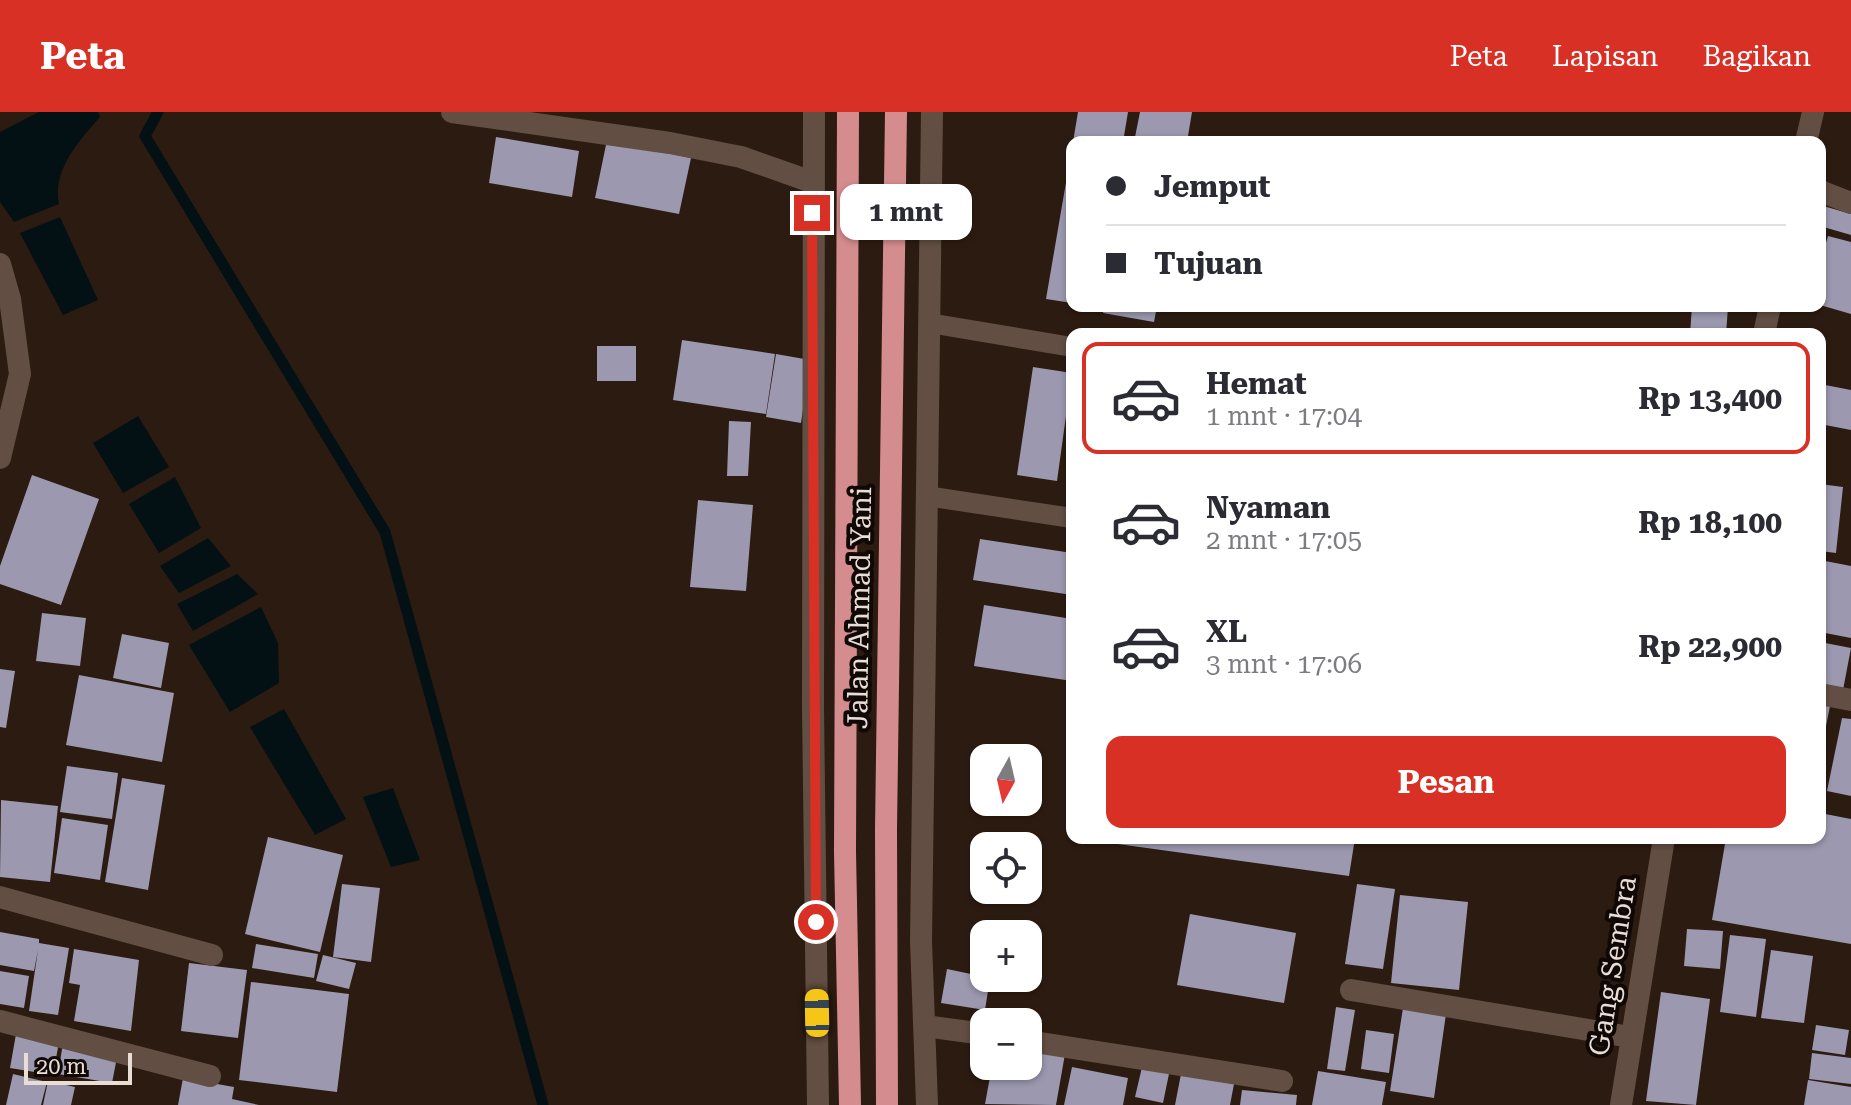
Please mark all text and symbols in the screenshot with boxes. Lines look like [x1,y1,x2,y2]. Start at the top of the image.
text: Peta [40,34,125,78]
text: Peta [1450,40,1508,73]
text: Lapisan [1552,40,1658,73]
text: Bagikan [1702,40,1811,73]
text: Jemput [1154,169,1270,204]
callout: 1 mnt [840,185,972,241]
route end [794,195,830,231]
text: 1 mnt [869,197,943,227]
text: Tujuan [1154,246,1263,281]
icon: car [1110,362,1182,434]
text: Hemat [1206,366,1307,401]
text: Rp 13,400 [1638,381,1782,416]
text: 1 mnt · 17:04 [1206,401,1362,431]
icon: car [1110,486,1182,558]
street label: Jalan Ahmad Yani [841,487,878,729]
text: Nyaman [1206,490,1331,525]
text: Rp 18,100 [1638,505,1782,540]
text: 2 mnt · 17:05 [1206,525,1362,555]
icon: car [1110,610,1182,682]
text: XL [1206,614,1247,649]
text: Rp 22,900 [1638,629,1782,664]
text: 3 mnt · 17:06 [1206,649,1362,679]
button: Pesan [1106,736,1786,828]
north arrow [970,744,1042,816]
map controls [970,744,1042,1080]
button: locate [970,832,1042,904]
street label: Gang Sembra [1582,874,1643,1058]
route start [798,904,834,940]
button: + [970,920,1042,992]
car [805,989,829,1037]
button: − [970,1008,1042,1080]
scale bar [24,1049,132,1085]
text: 20 m [36,1054,86,1079]

